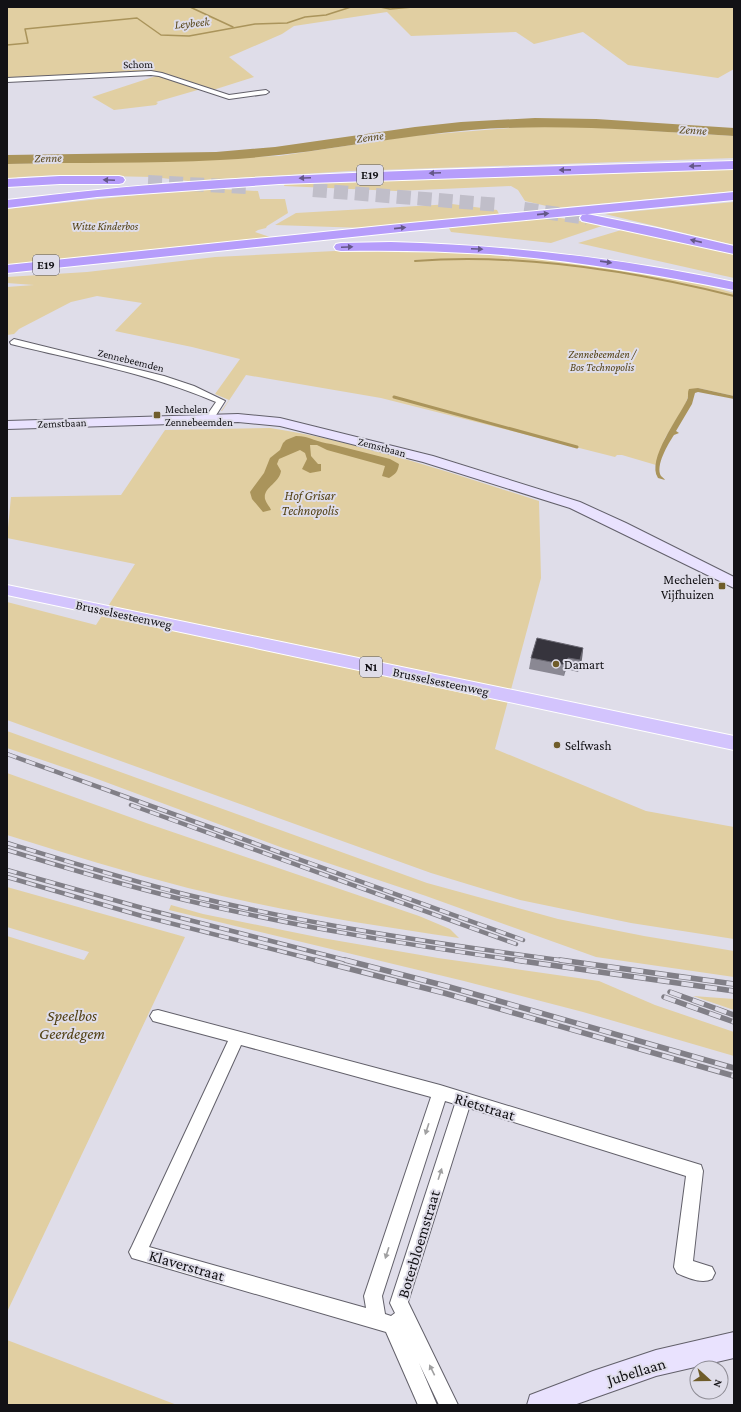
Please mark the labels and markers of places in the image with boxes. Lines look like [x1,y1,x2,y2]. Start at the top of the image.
place label: Mechelen Zennebeemden [165,403,233,428]
marker: Mechelen Zennebeemden [152,410,162,420]
place label: Mechelen Vijfhuizen [661,572,714,603]
marker: Mechelen Vijfhuizen [717,581,727,591]
place label: Damart [564,657,605,672]
marker: Damart [551,659,561,669]
place label: Selfwash [565,738,611,753]
marker: Selfwash [552,740,562,750]

